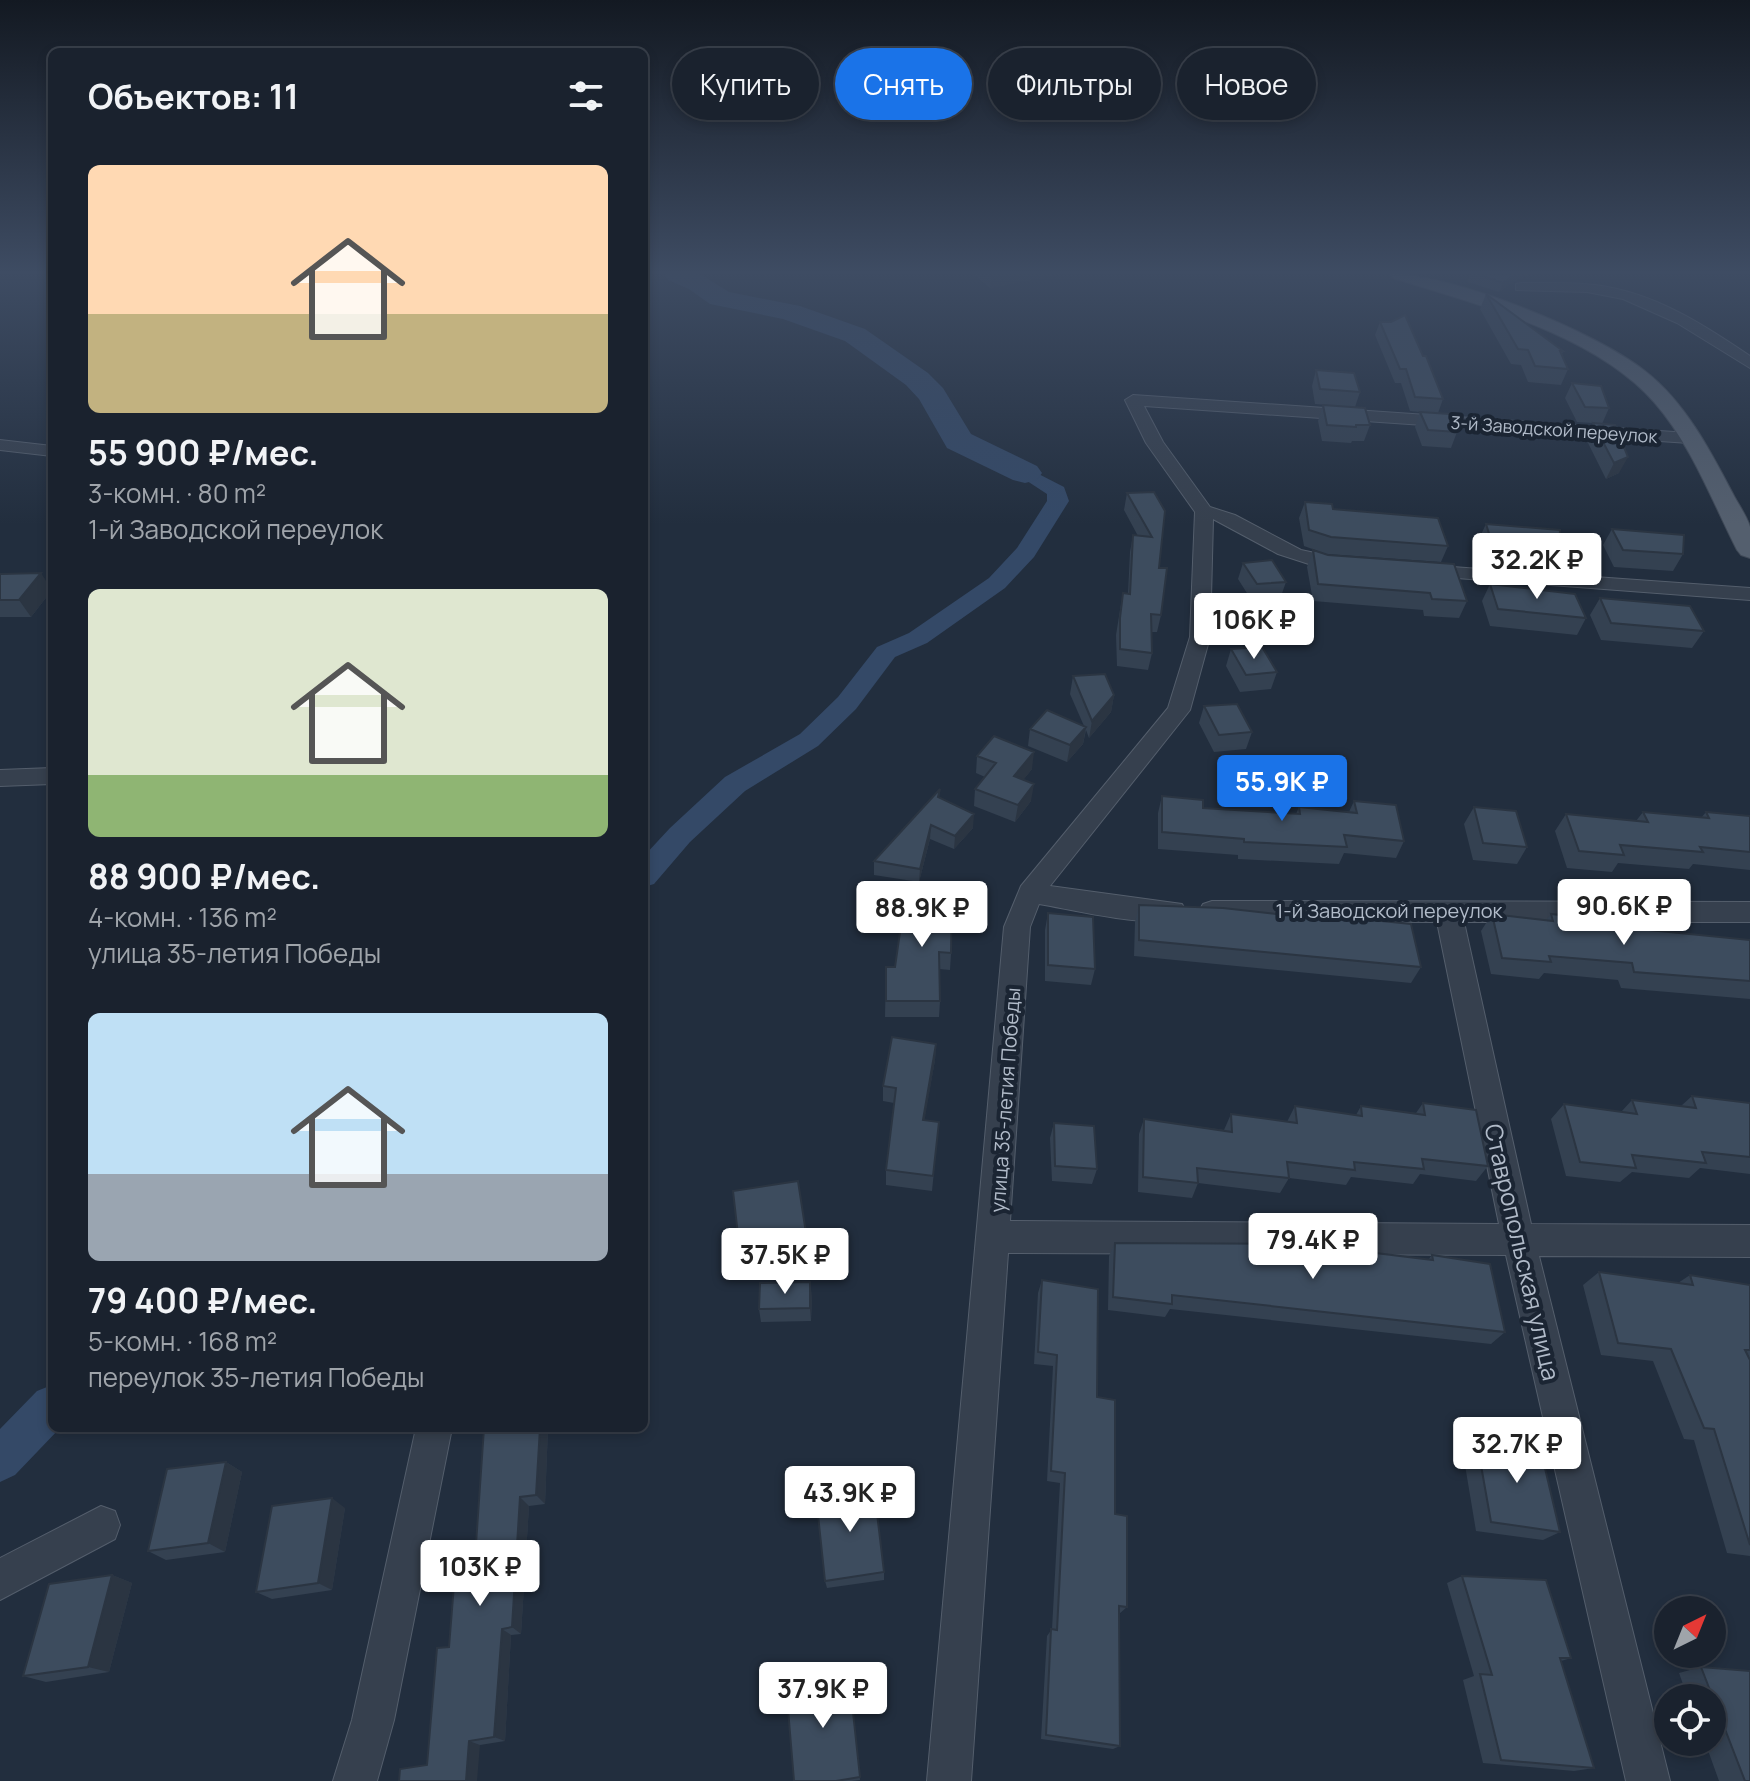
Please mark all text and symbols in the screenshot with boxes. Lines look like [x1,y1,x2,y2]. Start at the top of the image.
chip: Купить [672,48,819,120]
chip: Снять [835,48,972,120]
chip: Фильтры [988,48,1161,120]
chip: Новое [1177,48,1316,120]
text: Объектов: 11 [88,73,299,119]
icon: filters [564,74,608,118]
icon: home [276,217,420,361]
street label: 3-й Заводской переулок [1450,410,1659,448]
text: 55 900 ₽/мес. [88,429,319,475]
text: 3-комн. · 80 m² [88,475,266,511]
text: 1-й Заводской переулок [88,511,383,547]
pin: 32.2K ₽ [1463,533,1611,601]
text: 32.2K ₽ [1490,541,1584,577]
pin: 106K ₽ [1189,593,1319,661]
text: 106K ₽ [1212,601,1296,637]
icon: home [276,641,420,785]
pin: 55.9K ₽ [1208,755,1356,823]
text: 55.9K ₽ [1235,763,1329,799]
text: 88 900 ₽/мес. [88,853,320,899]
pin: 90.6K ₽ [1550,879,1698,947]
pin: 88.9K ₽ [848,881,996,949]
text: 90.6K ₽ [1576,887,1672,923]
text: 88.9K ₽ [874,889,970,925]
street label: 1-й Заводской переулок [1276,897,1504,924]
text: 4-комн. · 136 m² [88,899,277,935]
text: улица 35-летия Победы [88,935,381,971]
street label: улица 35-летия Победы [984,987,1026,1213]
icon: home [276,1065,420,1209]
street label: Ставропольская улица [1477,1120,1569,1384]
pin: 79.4K ₽ [1239,1213,1387,1281]
text: 79.4K ₽ [1267,1221,1359,1257]
pin: 37.5K ₽ [711,1228,859,1296]
text: 37.5K ₽ [740,1236,831,1272]
text: 79 400 ₽/мес. [88,1277,318,1323]
text: 5-комн. · 168 m² [88,1323,277,1359]
text: переулок 35-летия Победы [88,1359,424,1395]
pin: 32.7K ₽ [1443,1417,1591,1485]
text: 32.7K ₽ [1471,1425,1563,1461]
pin: 43.9K ₽ [776,1466,924,1534]
text: 43.9K ₽ [803,1474,897,1510]
pin: 103K ₽ [415,1540,545,1608]
text: 103K ₽ [439,1548,521,1584]
north arrow [1654,1596,1726,1668]
map controls [1654,1596,1726,1756]
pin: 37.9K ₽ [749,1662,897,1730]
text: 37.9K ₽ [777,1670,869,1706]
button: locate [1654,1684,1726,1756]

